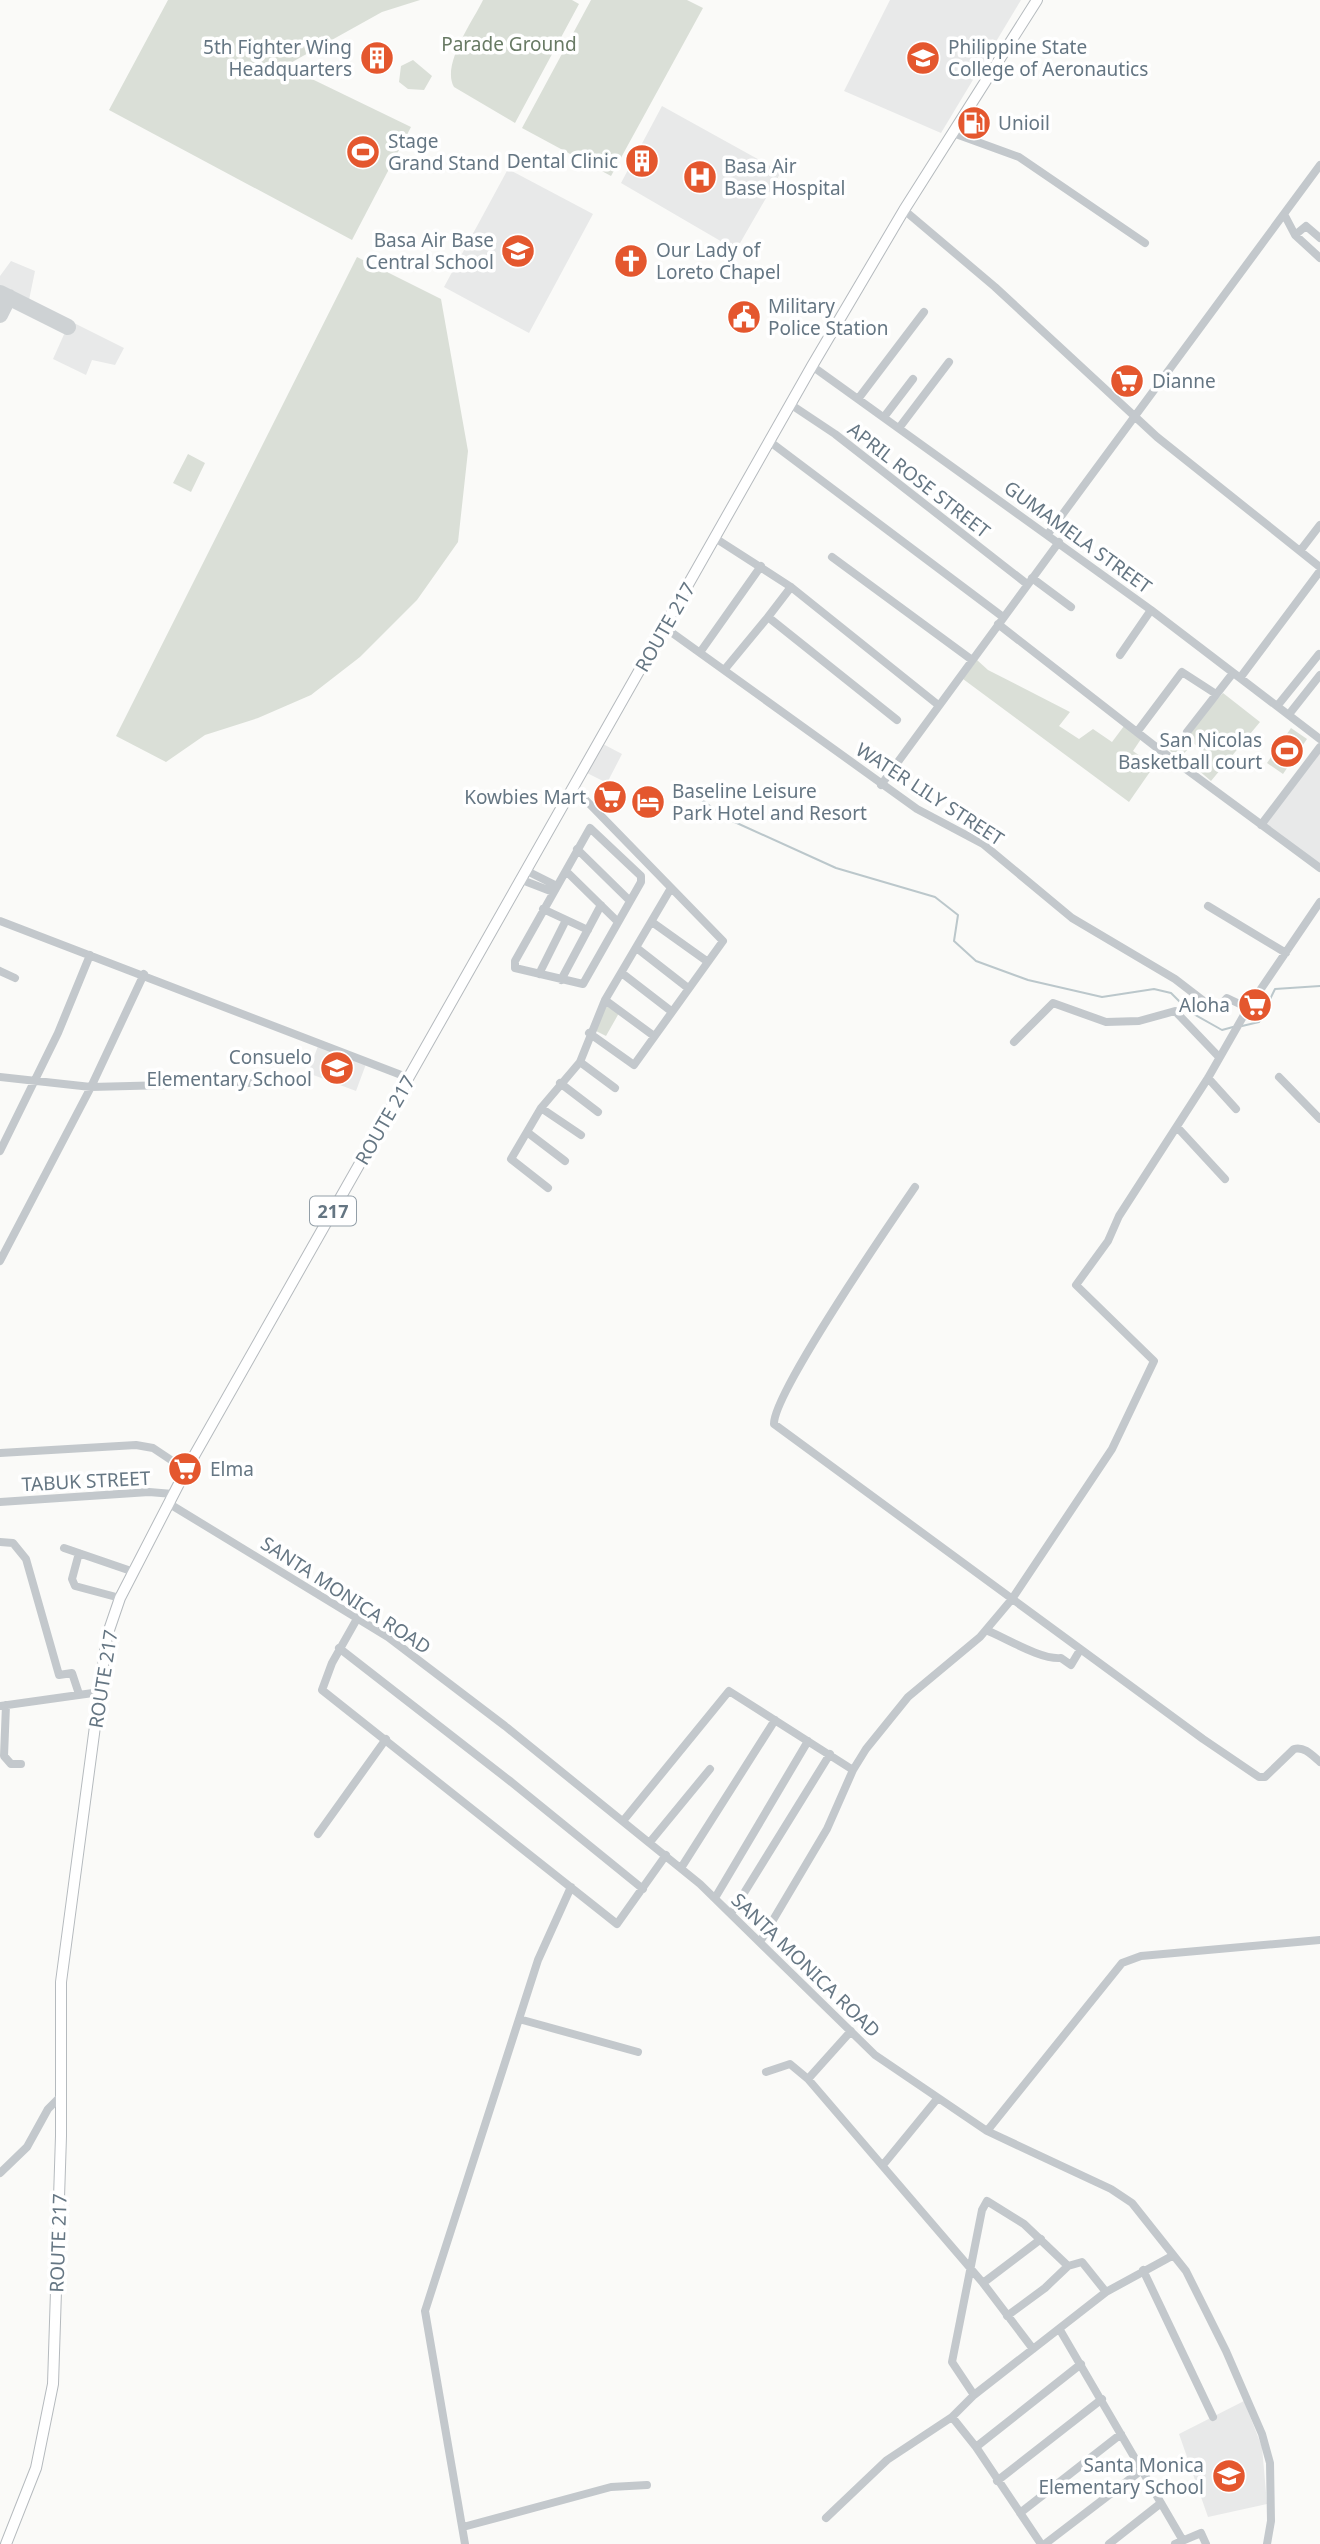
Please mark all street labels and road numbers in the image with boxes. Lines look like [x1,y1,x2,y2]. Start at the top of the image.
street label: APRIL ROSE STREET [842,416,996,544]
street label: GUMAMELA STREET [999,475,1157,600]
street label: ROUTE 217 [629,578,701,676]
street label: WATER LILY STREET [851,736,1009,852]
street label: ROUTE 217 [349,1071,421,1169]
road number: 217 [310,1196,356,1226]
street label: TABUK STREET [21,1465,151,1497]
street label: SANTA MONICA ROAD [256,1530,436,1660]
street label: ROUTE 217 [82,1628,124,1730]
street label: SANTA MONICA ROAD [726,1887,886,2043]
street label: ROUTE 217 [43,2193,73,2293]

